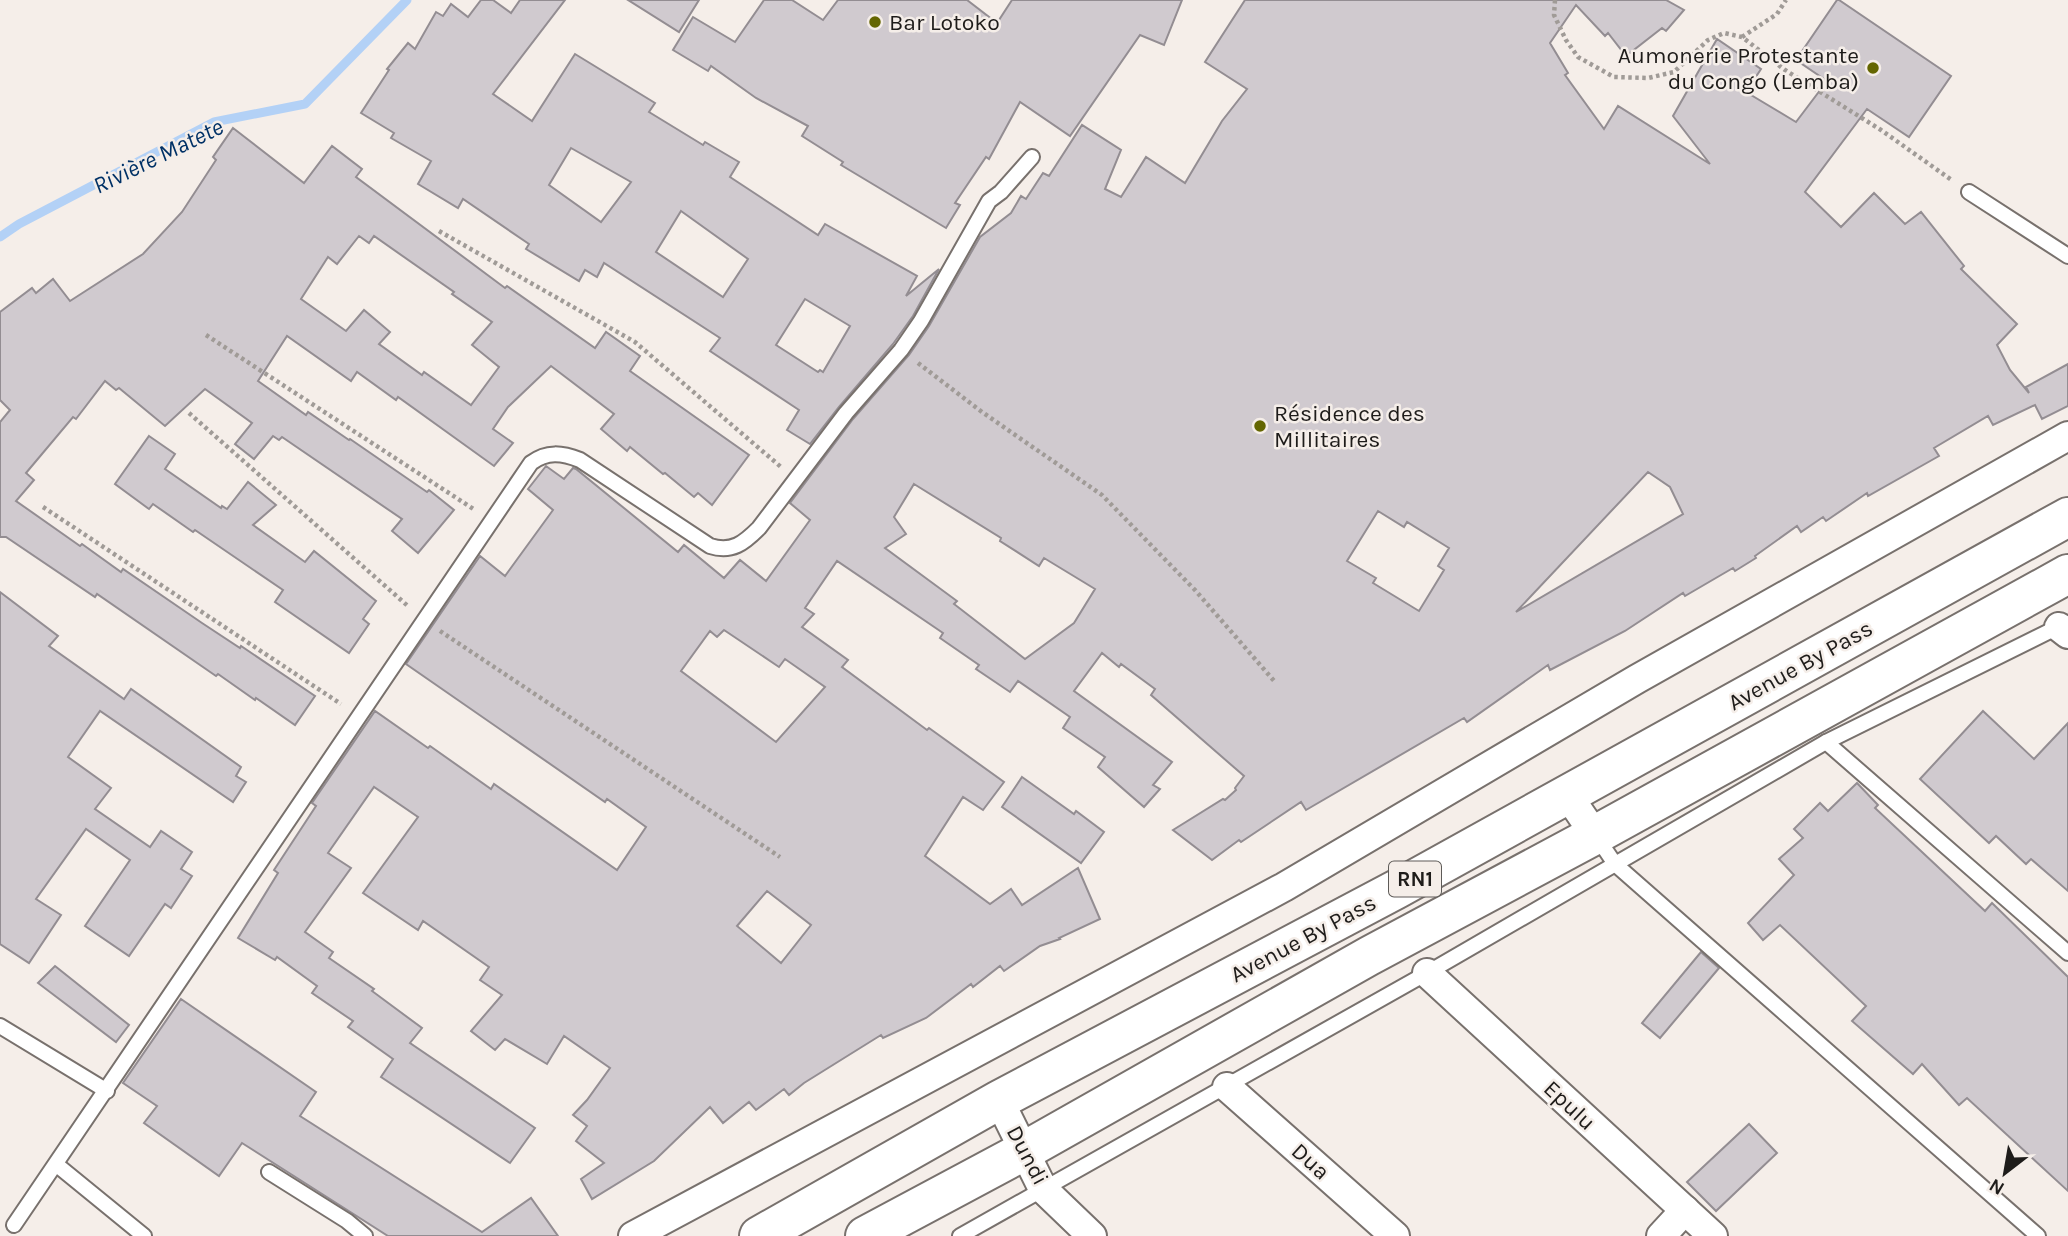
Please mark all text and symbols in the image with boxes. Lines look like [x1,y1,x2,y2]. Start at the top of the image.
place label: Bar Lotoko [889,9,1000,36]
marker: Bar Lotoko [867,14,883,30]
place label: Aumonerie Protestante du Congo (Lemba) [1618,42,1859,95]
marker: Aumonerie Protestante du Congo (Lemba) [1865,60,1881,76]
water label: Rivière Matete [88,112,228,200]
place label: Résidence des Millitaires [1274,400,1425,453]
marker: Résidence des Millitaires [1252,418,1268,434]
street label: Avenue By Pass [1723,615,1877,716]
road number: RN1 [1389,862,1441,896]
street label: Avenue By Pass [1226,889,1381,988]
street label: Epulu [1538,1075,1601,1136]
street label: Dundi [1001,1121,1054,1190]
street label: Dua [1286,1137,1335,1185]
north arrow [1970,1138,2040,1208]
text: N [1985,1174,2008,1200]

